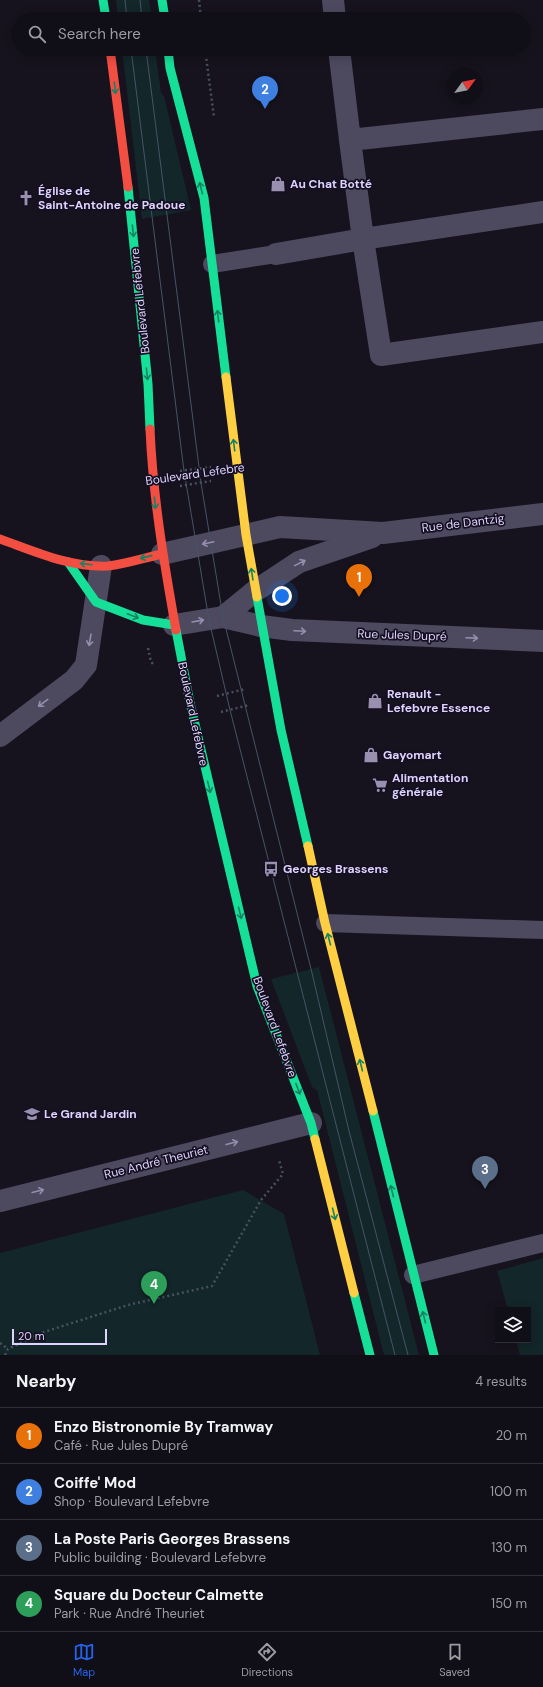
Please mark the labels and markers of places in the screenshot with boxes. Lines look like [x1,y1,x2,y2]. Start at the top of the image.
pin: 2 [252,76,278,109]
shop icon: Au Chat Botté [269,175,287,193]
place label: Au Chat Botté [290,176,372,192]
place label: Église de Saint-Antoine de Padoue [38,183,185,213]
church icon: Église de Saint-Antoine de Padoue [17,189,35,207]
pin: 1 [346,564,372,597]
place label: Renault - Lefebvre Essence [387,686,490,716]
shop icon: Renault - Lefebvre Essence [366,692,384,710]
shop icon: Gayomart [362,746,380,764]
place label: Gayomart [383,747,442,763]
place label: Alimentation générale [392,770,468,800]
supermarket icon: Alimentation générale [371,776,389,794]
bus stop icon: Georges Brassens [262,860,280,878]
place label: Georges Brassens [283,861,388,877]
school or university icon: Le Grand Jardin [23,1105,41,1123]
place label: Le Grand Jardin [44,1106,137,1122]
pin: 3 [472,1156,498,1189]
pin: 4 [141,1271,167,1304]

